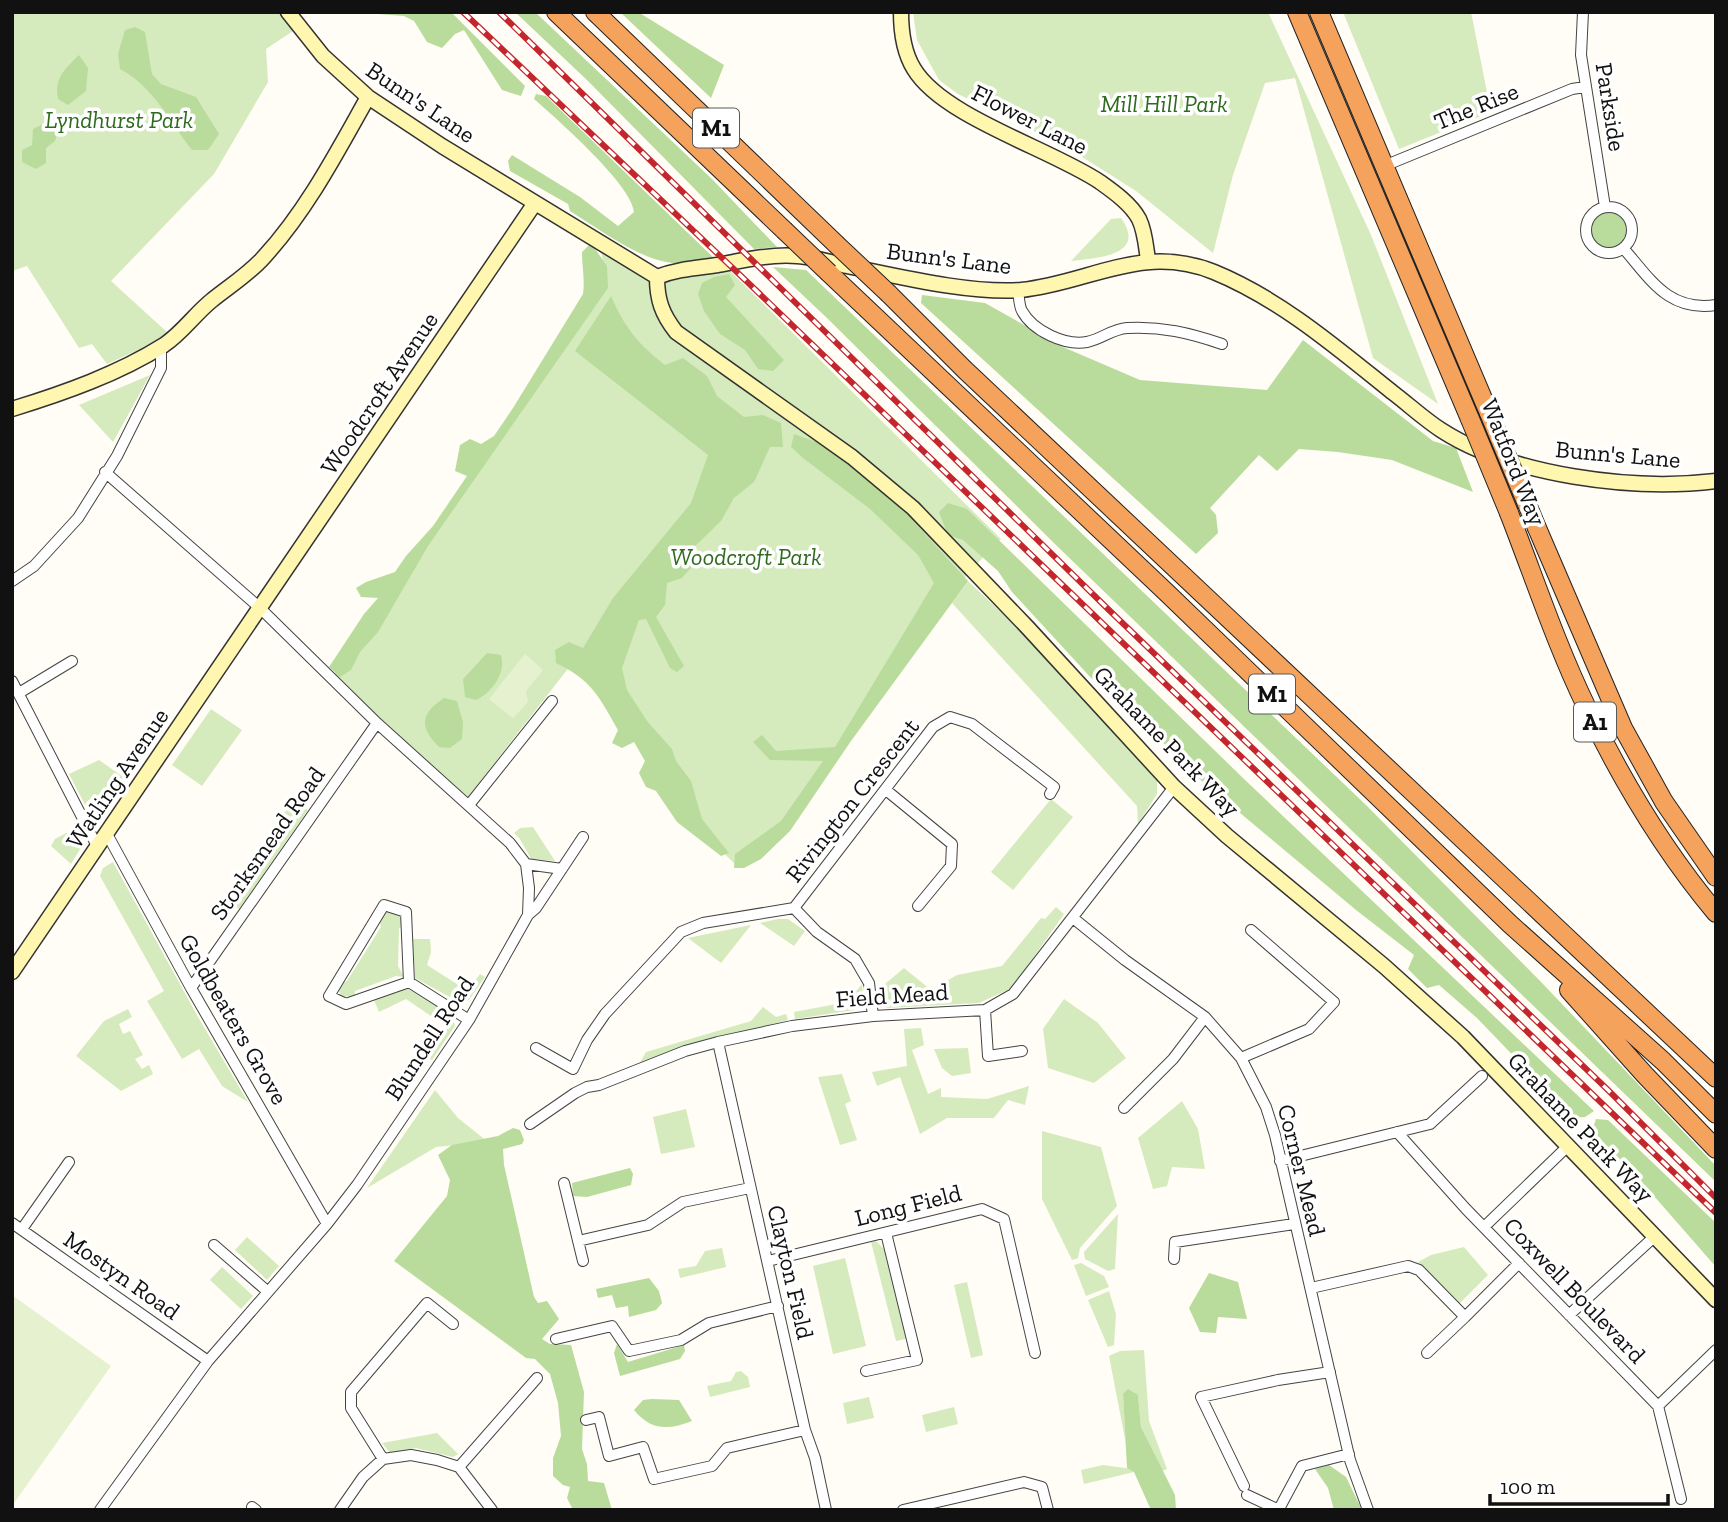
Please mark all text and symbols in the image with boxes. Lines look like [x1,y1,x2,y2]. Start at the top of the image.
street label: Bunn's Lane [361,55,481,149]
street label: Parkside [1590,61,1632,153]
street label: The Rise [1430,76,1522,136]
street label: Flower Lane [967,77,1093,161]
park label: Mill Hill Park [1100,89,1228,118]
park label: Lyndhurst Park [45,105,193,134]
road number: M1 [693,108,739,148]
street label: Bunn's Lane [885,236,1013,280]
street label: Woodcroft Avenue [314,306,444,480]
street label: Watford Way [1475,394,1553,530]
street label: Bunn's Lane [1554,434,1682,474]
park label: Woodcroft Park [670,542,822,571]
street label: Grahame Park Way [1088,660,1247,823]
road number: M1 [1249,674,1295,714]
street label: Watling Avenue [60,702,174,854]
road number: A1 [1574,702,1616,742]
street label: Rivington Crescent [779,712,925,888]
street label: Storksmead Road [203,761,331,925]
street label: Goldbeaters Grove [173,929,295,1109]
street label: Blundell Road [378,970,480,1106]
street label: Field Mead [835,977,949,1013]
street label: Grahame Park Way [1502,1046,1661,1209]
street label: Corner Mead [1272,1101,1332,1239]
street label: Long Field [852,1178,964,1232]
street label: Clayton Field [762,1202,820,1342]
street label: Coxwell Boulevard [1498,1211,1652,1369]
street label: Mostyn Road [58,1224,186,1326]
scale bar [1490,1462,1668,1506]
text: 100 m [1500,1474,1555,1499]

